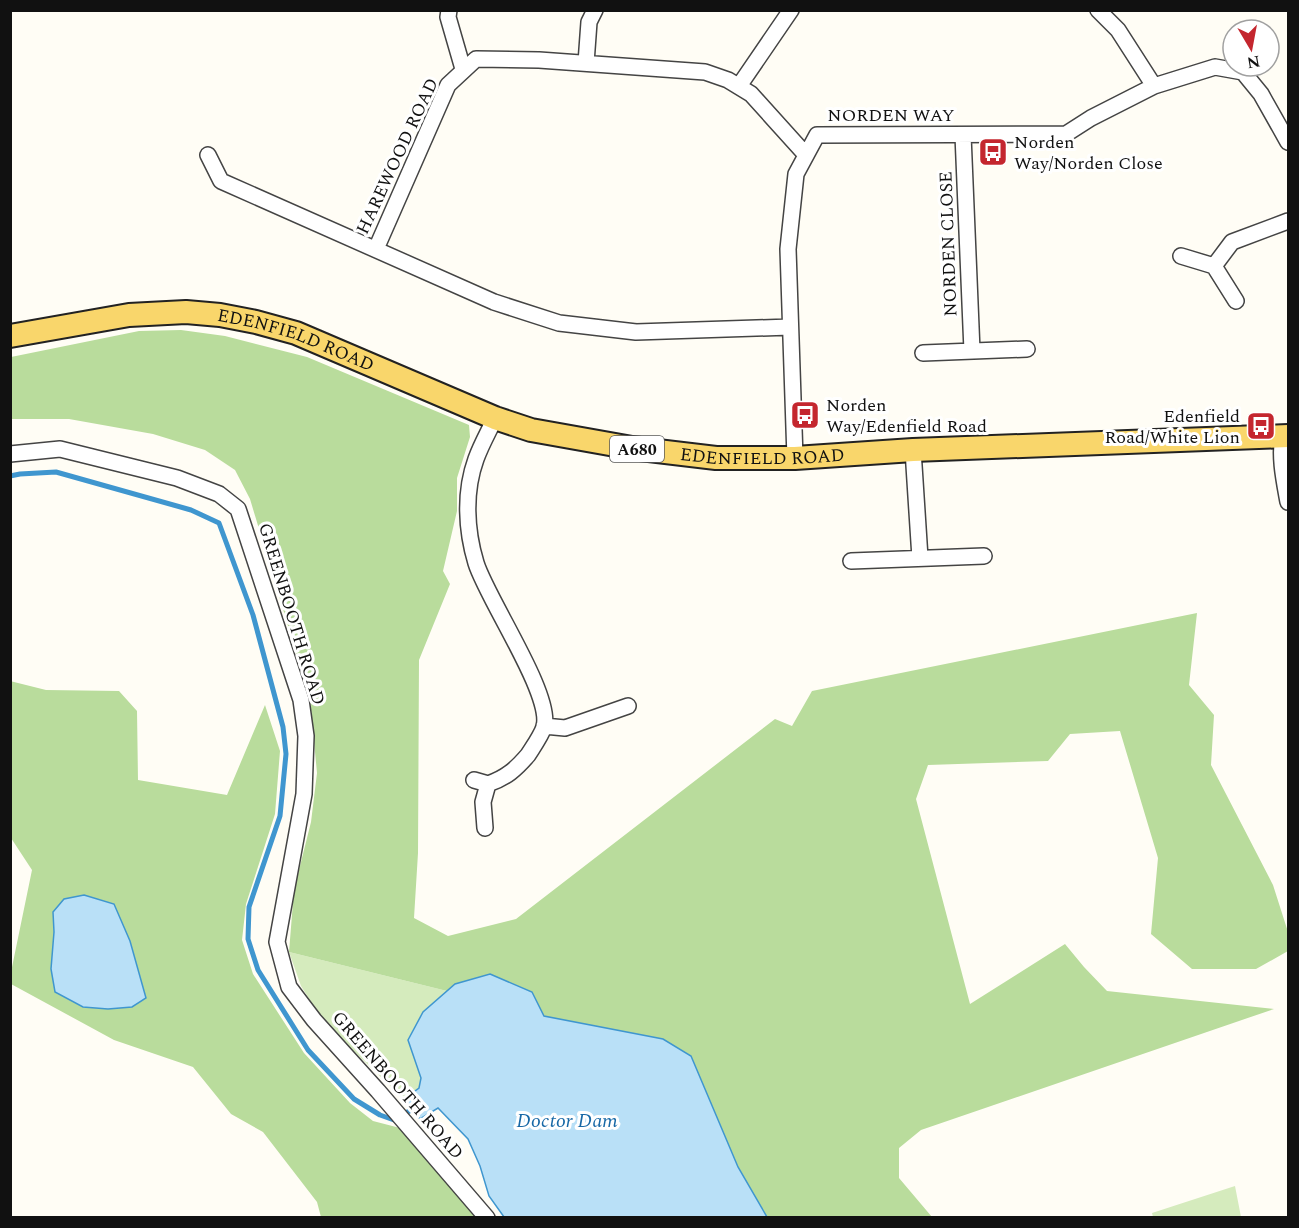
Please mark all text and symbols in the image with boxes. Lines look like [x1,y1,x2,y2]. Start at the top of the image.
north arrow [1221,18,1281,78]
text: N [1245,49,1262,75]
street label: HAREWOOD ROAD [349,73,446,239]
street label: NORDEN WAY [827,102,955,129]
place label: Norden Way/Norden Close [1014,129,1163,177]
bus stop icon: Norden Way/Norden Close [977,136,1009,168]
street label: NORDEN CLOSE [932,171,965,317]
street label: EDENFIELD ROAD [215,302,378,379]
place label: Norden Way/Edenfield Road [826,392,987,440]
bus stop icon: Norden Way/Edenfield Road [789,399,821,431]
place label: Edenfield Road/White Lion [1104,403,1240,451]
bus stop icon: Edenfield Road/White Lion [1245,410,1277,442]
road number: A680 [610,436,664,462]
street label: EDENFIELD ROAD [679,441,845,472]
street label: GREENBOOTH ROAD [251,520,332,708]
street label: GREENBOOTH ROAD [325,1005,470,1166]
water label: Doctor Dam [516,1106,618,1136]

